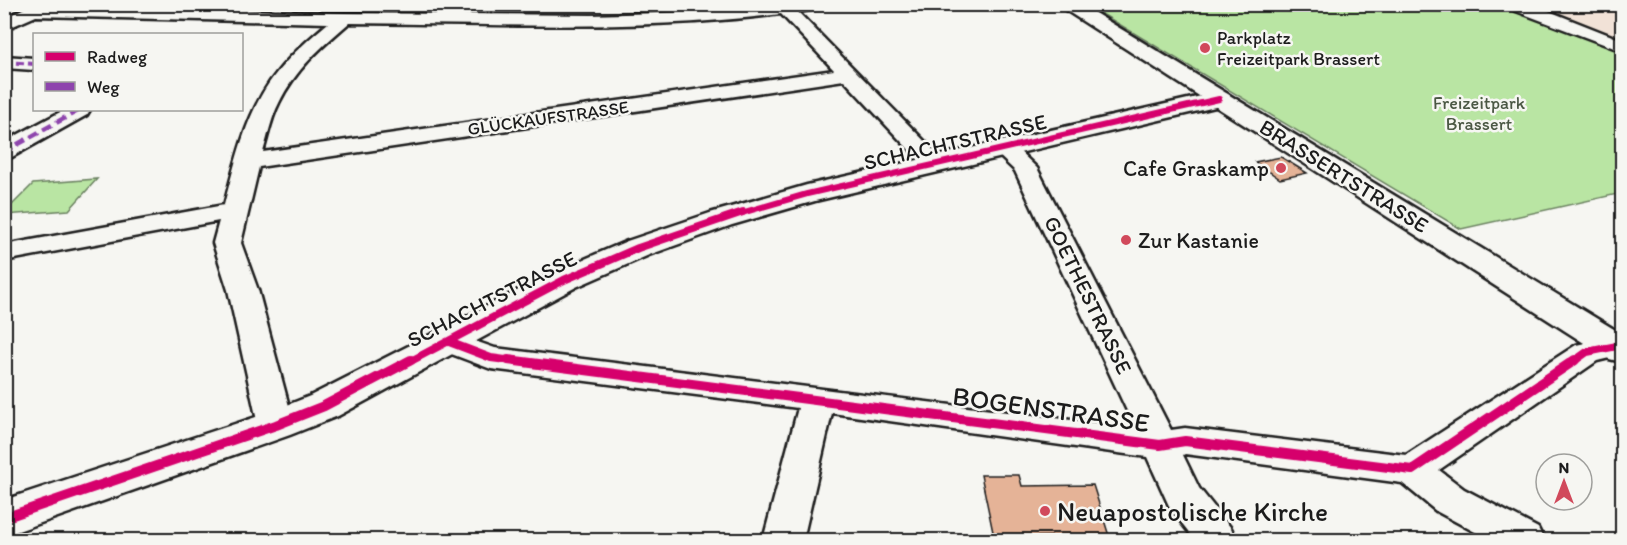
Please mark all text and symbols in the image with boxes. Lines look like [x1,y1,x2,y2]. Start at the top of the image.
place label: Parkplatz Freizeitpark Brassert [1217,27,1380,70]
legend [33,33,243,111]
marker: Parkplatz Freizeitpark Brassert [1198,41,1212,55]
text: Radweg [87,46,148,68]
text: Weg [87,76,120,98]
park label: Freizeitpark Brassert [1433,92,1526,135]
street label: GLÜCKAUFSTRASSE [466,96,630,140]
street label: SCHACHTSTRASSE [861,108,1049,176]
street label: BRASSERTSTRASSE [1255,113,1433,239]
place label: Cafe Graskamp [1123,155,1269,182]
marker: Cafe Graskamp [1274,161,1288,175]
street label: GOETHESTRASSE [1038,212,1138,378]
place label: Zur Kastanie [1138,227,1259,254]
marker: Zur Kastanie [1119,233,1133,247]
street label: SCHACHTSTRASSE [403,245,581,353]
street label: BOGENSTRASSE [950,379,1152,439]
north arrow [1534,452,1594,512]
text: N [1559,458,1569,477]
place label: Neuapostolische Kirche [1057,495,1328,528]
marker: Neuapostolische Kirche [1038,504,1052,518]

